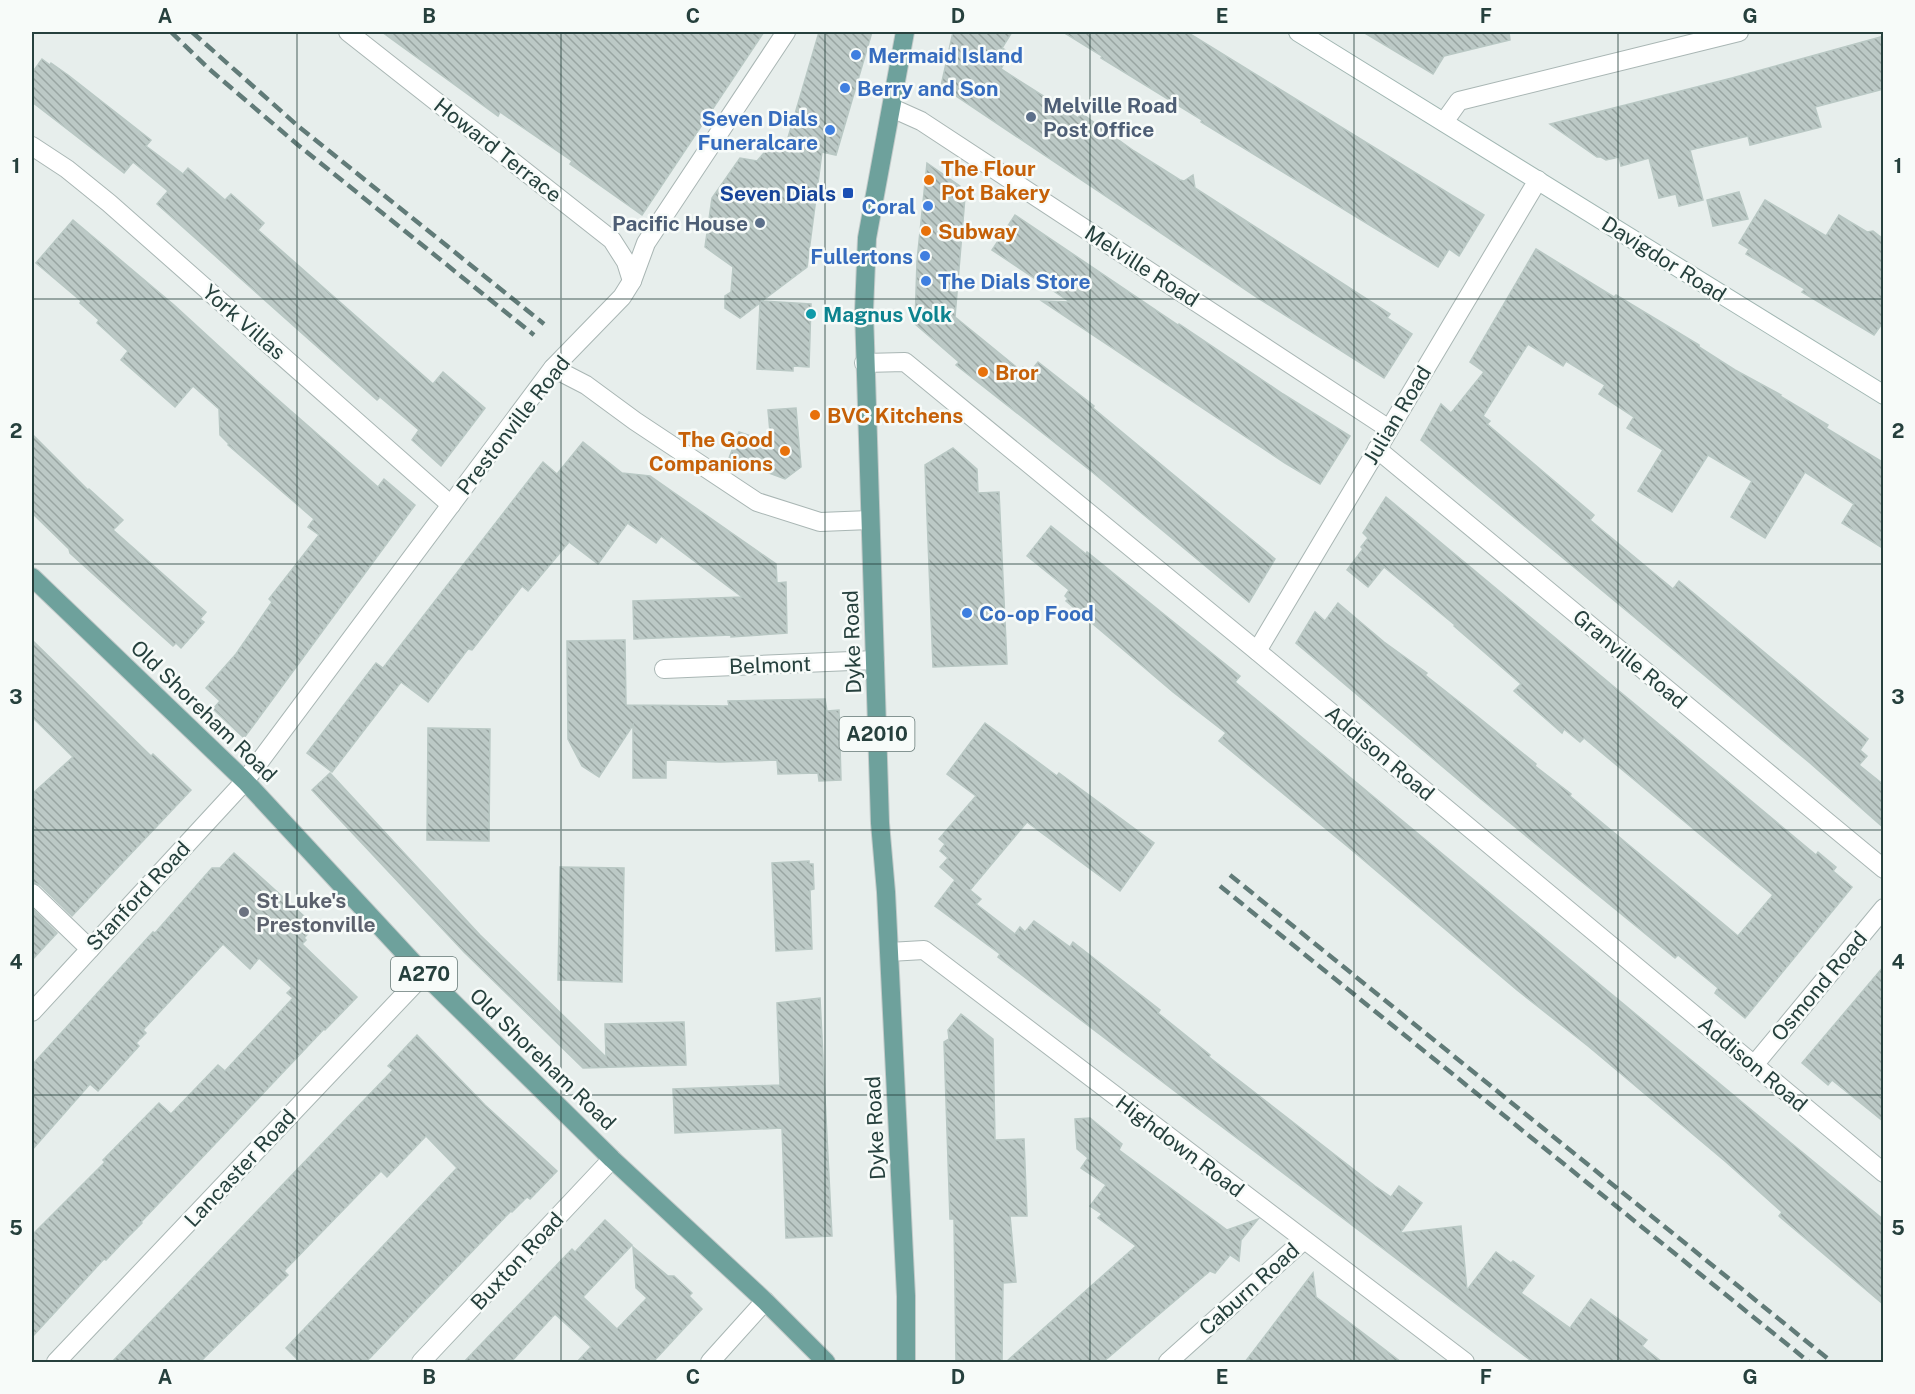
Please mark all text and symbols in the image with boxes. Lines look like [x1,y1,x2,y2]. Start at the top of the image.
text: A [158,4,172,28]
text: B [422,4,436,28]
text: C [686,4,700,28]
text: D [951,4,965,28]
text: E [1216,4,1228,28]
text: F [1480,4,1492,28]
text: G [1742,4,1758,28]
place label: Mermaid Island [868,43,1023,68]
marker: Mermaid Island [849,48,863,62]
place label: Berry and Son [857,76,998,101]
marker: Berry and Son [838,81,852,95]
street label: Howard Terrace [429,92,567,208]
place label: Melville Road Post Office [1043,93,1178,142]
place label: Seven Dials Funeralcare [698,106,818,155]
marker: Melville Road Post Office [1024,110,1038,124]
marker: Seven Dials Funeralcare [823,123,837,137]
text: 1 [12,154,20,178]
text: 1 [1894,154,1902,178]
place label: The Flour Pot Bakery [941,156,1050,205]
marker: The Flour Pot Bakery [922,173,936,187]
place label: Seven Dials [719,181,836,206]
marker: Seven Dials [841,186,855,200]
place label: Coral [862,194,916,219]
marker: Coral [921,199,935,213]
place label: Pacific House [612,211,748,236]
street label: Davigdor Road [1597,211,1731,307]
marker: Pacific House [753,216,767,230]
place label: Subway [938,219,1017,244]
street label: Melville Road [1080,220,1204,312]
marker: Subway [919,224,933,238]
place label: Fullertons [810,244,913,269]
marker: Fullertons [918,249,932,263]
place label: The Dials Store [938,269,1091,294]
marker: The Dials Store [919,274,933,288]
street label: York Villas [197,279,291,365]
place label: Magnus Volk [823,302,952,327]
marker: Magnus Volk [804,307,818,321]
street label: Prestonville Road [451,350,575,500]
place label: Bror [995,360,1039,385]
street label: Julian Road [1358,361,1436,469]
marker: Bror [976,365,990,379]
place label: BVC Kitchens [827,403,963,428]
marker: BVC Kitchens [808,408,822,422]
text: 2 [10,419,22,443]
text: 2 [1892,419,1904,443]
place label: The Good Companions [649,427,773,476]
marker: The Good Companions [778,444,792,458]
street label: Dyke Road [838,590,866,694]
place label: Co-op Food [979,601,1094,626]
street label: Granville Road [1568,604,1692,714]
marker: Co-op Food [960,606,974,620]
street label: Old Shoreham Road [126,635,282,787]
street label: Belmont [728,651,812,679]
text: 3 [9,685,23,709]
text: 3 [1891,685,1905,709]
street label: Addison Road [1320,700,1440,806]
road number: A2010 [840,717,914,751]
street label: Stanford Road [81,836,195,956]
place label: St Luke's Prestonville [256,888,376,937]
marker: St Luke's Prestonville [237,905,251,919]
street label: Osmond Road [1766,926,1872,1046]
text: 4 [9,950,23,974]
text: 4 [1891,950,1905,974]
road number: A270 [391,957,457,991]
street label: Old Shoreham Road [465,983,621,1135]
street label: Addison Road [1693,1011,1813,1117]
street label: Dyke Road [860,1076,890,1180]
street label: Highdown Road [1111,1090,1249,1202]
street label: Lancaster Road [179,1104,301,1232]
street label: Buxton Road [465,1207,569,1315]
text: 5 [9,1216,23,1240]
text: 5 [1891,1216,1905,1240]
street label: Caburn Road [1194,1238,1304,1340]
text: A [158,1365,172,1389]
text: B [422,1365,436,1389]
text: C [686,1365,700,1389]
text: D [951,1365,965,1389]
text: E [1216,1365,1228,1389]
text: F [1480,1365,1492,1389]
text: G [1742,1365,1758,1389]

